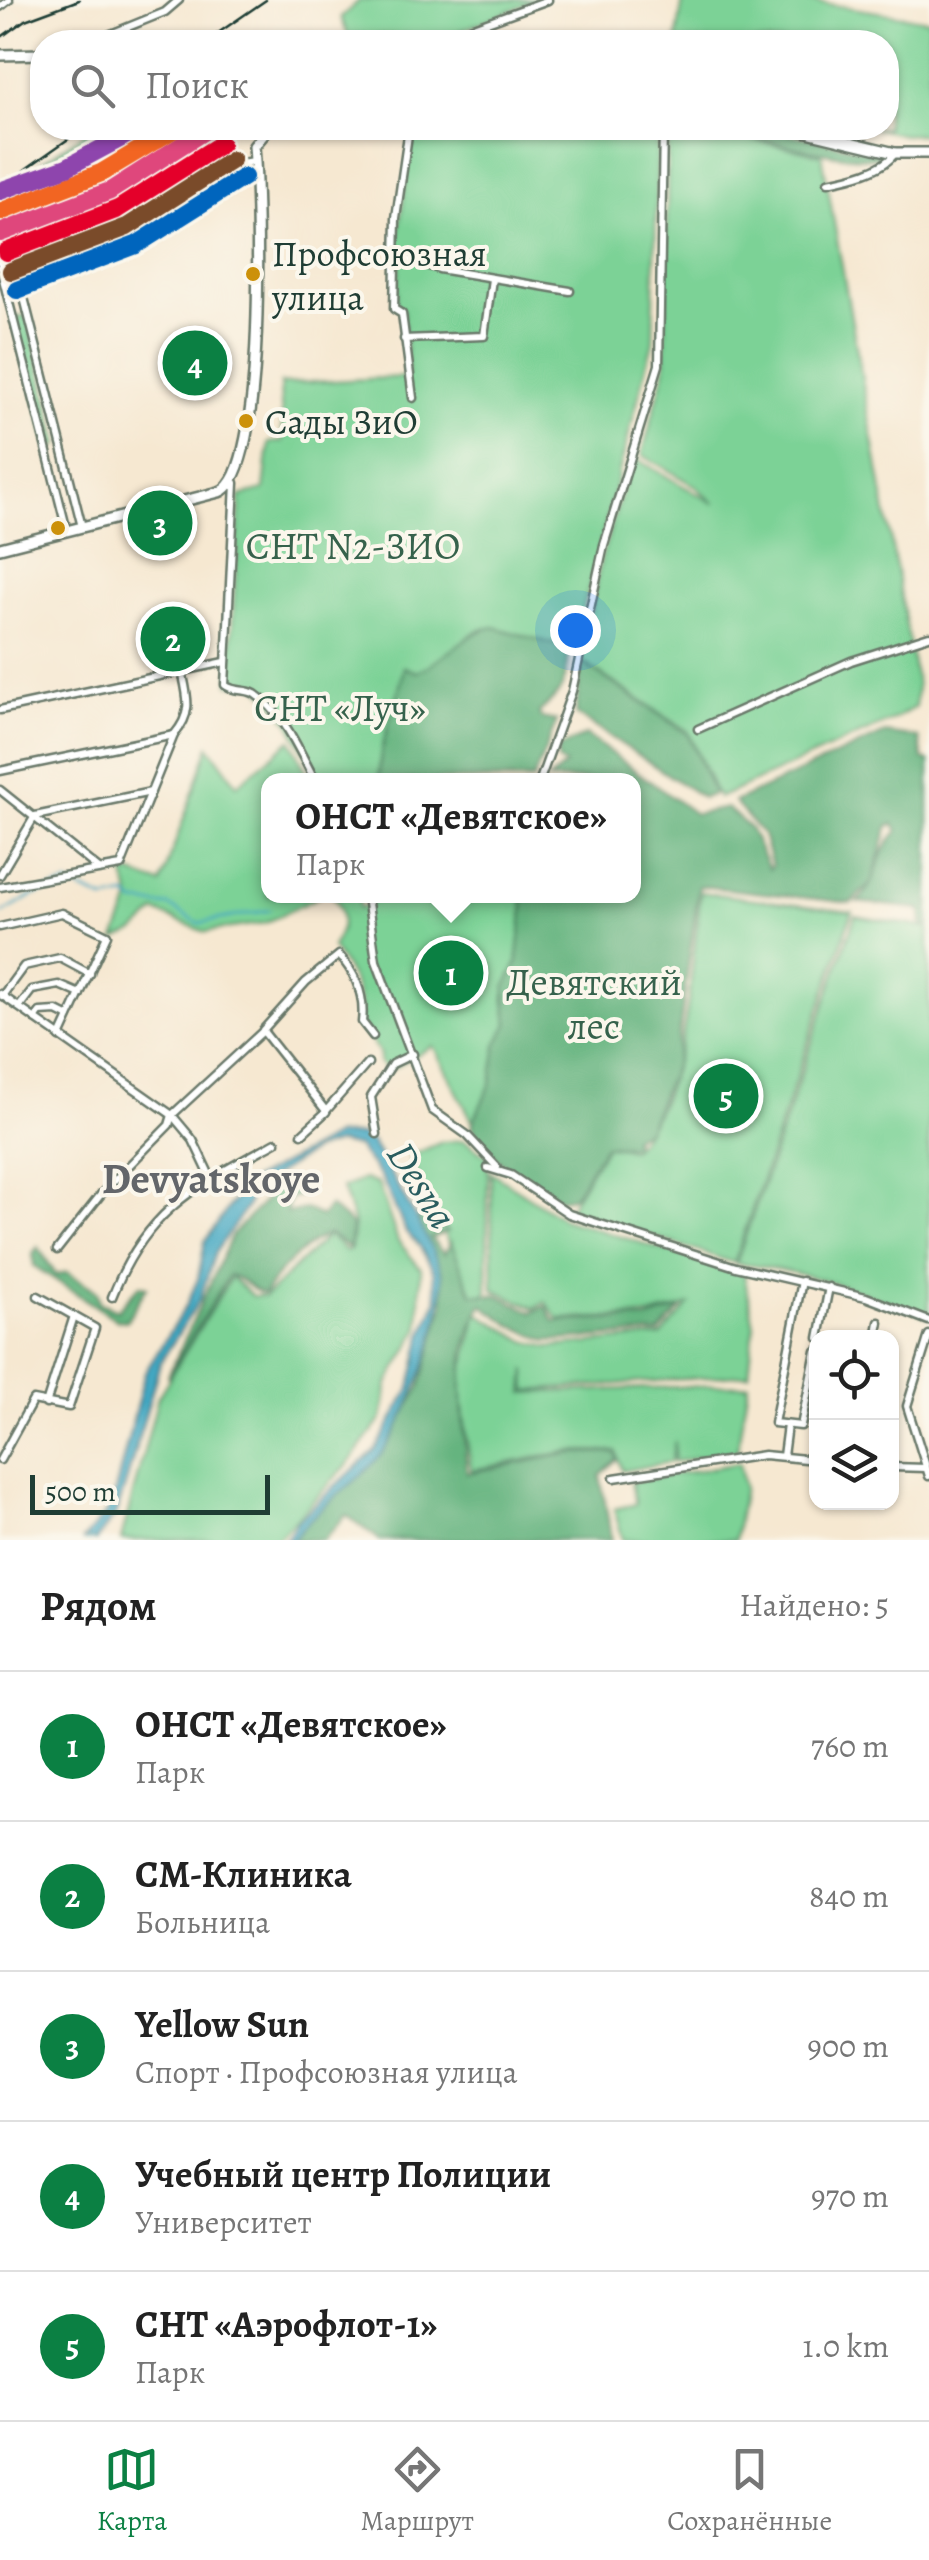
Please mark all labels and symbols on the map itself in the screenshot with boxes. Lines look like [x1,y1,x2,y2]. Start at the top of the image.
place label: Профсоюзная улица [271,229,487,322]
marker: Профсоюзная улица [243,264,263,284]
pin: 4 [162,326,228,400]
place label: Сады ЗиО [265,397,418,446]
marker: Сады ЗиО [236,411,256,431]
pin: 3 [128,486,192,560]
unlabelled marker [48,518,68,538]
park label: СНТ N2-ЗИО [246,520,460,572]
pin: 2 [140,602,206,676]
your location [550,605,601,656]
park label: СНТ «Луч» [254,682,426,734]
pin: 1 [418,936,484,1010]
park label: Девятский лес [506,956,682,1052]
pin: 5 [694,1058,758,1134]
water label: Desna [374,1131,470,1239]
district label: Devyatskoye [102,1150,320,1207]
scale bar [30,1470,270,1514]

